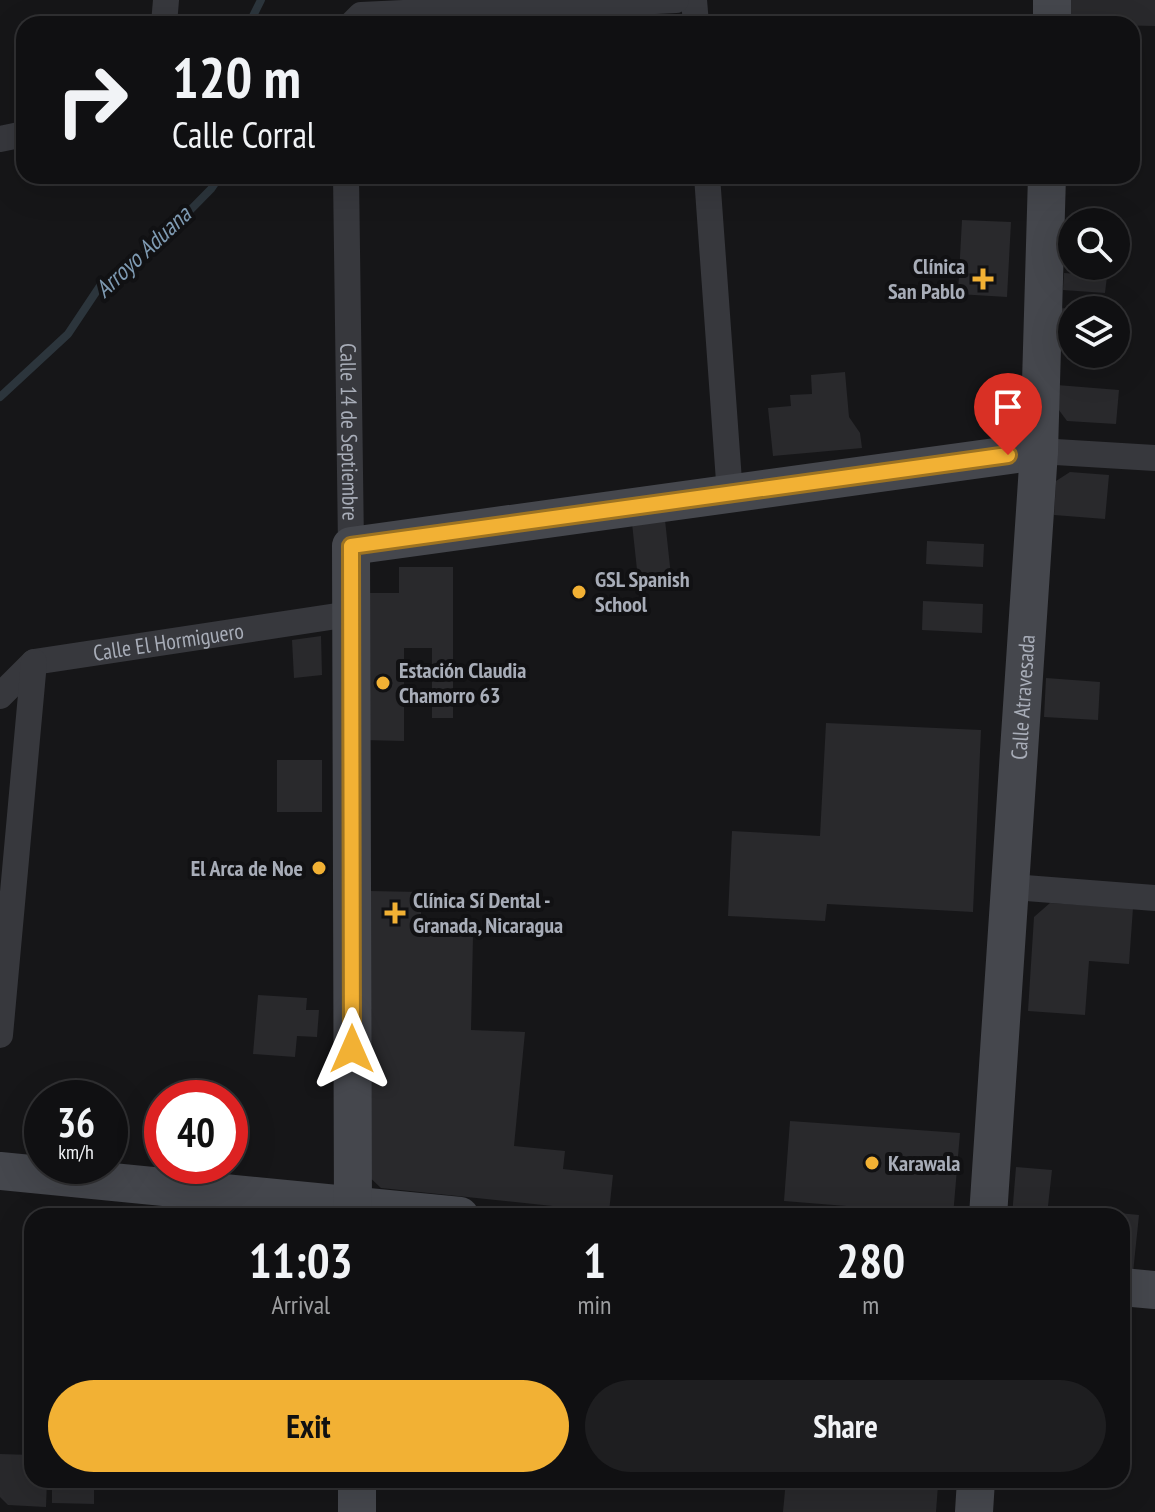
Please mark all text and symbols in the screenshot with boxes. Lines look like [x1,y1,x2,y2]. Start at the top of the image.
text: 120 m [172,41,301,113]
icon: right [40,48,144,152]
text: Calle Corral [172,111,315,158]
water label: Arroyo Aduana [88,198,198,304]
map controls [1058,208,1130,368]
button: search [1058,208,1130,280]
place label: Clínica San Pablo [888,252,965,305]
marker: Clínica San Pablo [972,268,994,290]
button: layers [1058,296,1130,368]
street label: Calle 14 de Septiembre [334,343,365,521]
pin [974,373,1042,455]
icon: arrive [986,385,1030,429]
place label: GSL Spanish School [595,565,690,618]
marker: GSL Spanish School [570,583,588,601]
street label: Calle El Hormiguero [91,616,246,667]
street label: Calle Atravesada [1004,634,1041,761]
place label: Estación Claudia Chamorro 63 [399,656,526,709]
marker: Estación Claudia Chamorro 63 [374,674,392,692]
place label: El Arca de Noe [191,854,303,882]
marker: El Arca de Noe [310,859,328,877]
place label: Clínica Sí Dental - Granada, Nicaragua [413,886,563,939]
marker: Clínica Sí Dental - Granada, Nicaragua [384,902,406,924]
position arrow [310,1007,394,1091]
speed limit sign: 40 [144,1080,248,1184]
text: 36 [57,1096,95,1148]
text: km/h [58,1139,94,1165]
place label: Karawala [888,1149,960,1177]
marker: Karawala [863,1154,881,1172]
text: 11:03 [249,1229,353,1291]
text: 1 [583,1229,606,1291]
text: 280 [836,1229,905,1291]
text: Arrival [271,1288,330,1321]
text: min [577,1288,611,1321]
text: m [862,1288,879,1321]
button: Exit [48,1380,569,1472]
button: Share [585,1380,1106,1472]

